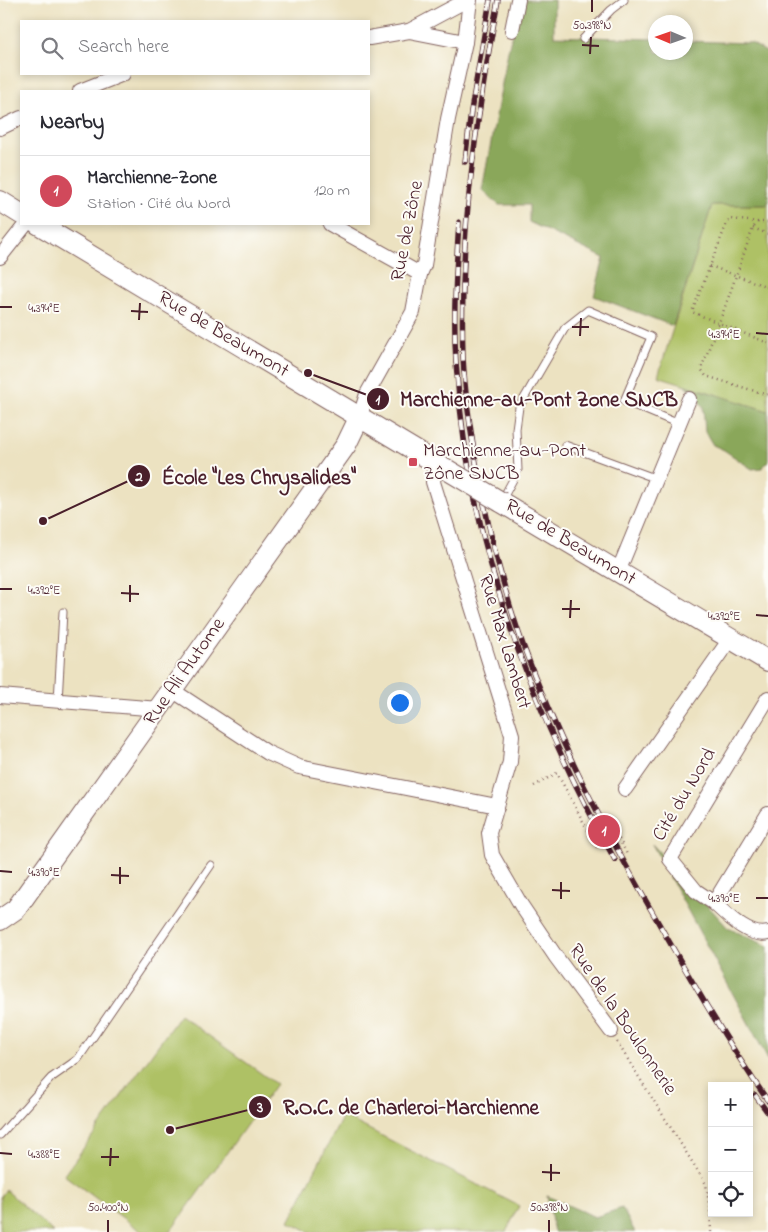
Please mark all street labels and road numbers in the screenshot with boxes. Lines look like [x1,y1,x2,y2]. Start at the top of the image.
street label: Rue de Zône [384,178,432,284]
street label: Rue de Beaumont [152,284,294,386]
street label: Rue de Beaumont [499,492,641,594]
street label: Rue Max Lambert [470,571,538,713]
street label: Rue Ali Autome [137,612,233,732]
street label: Cité du Nord [646,743,724,847]
street label: Rue de la Boulonnerie [560,938,684,1102]

